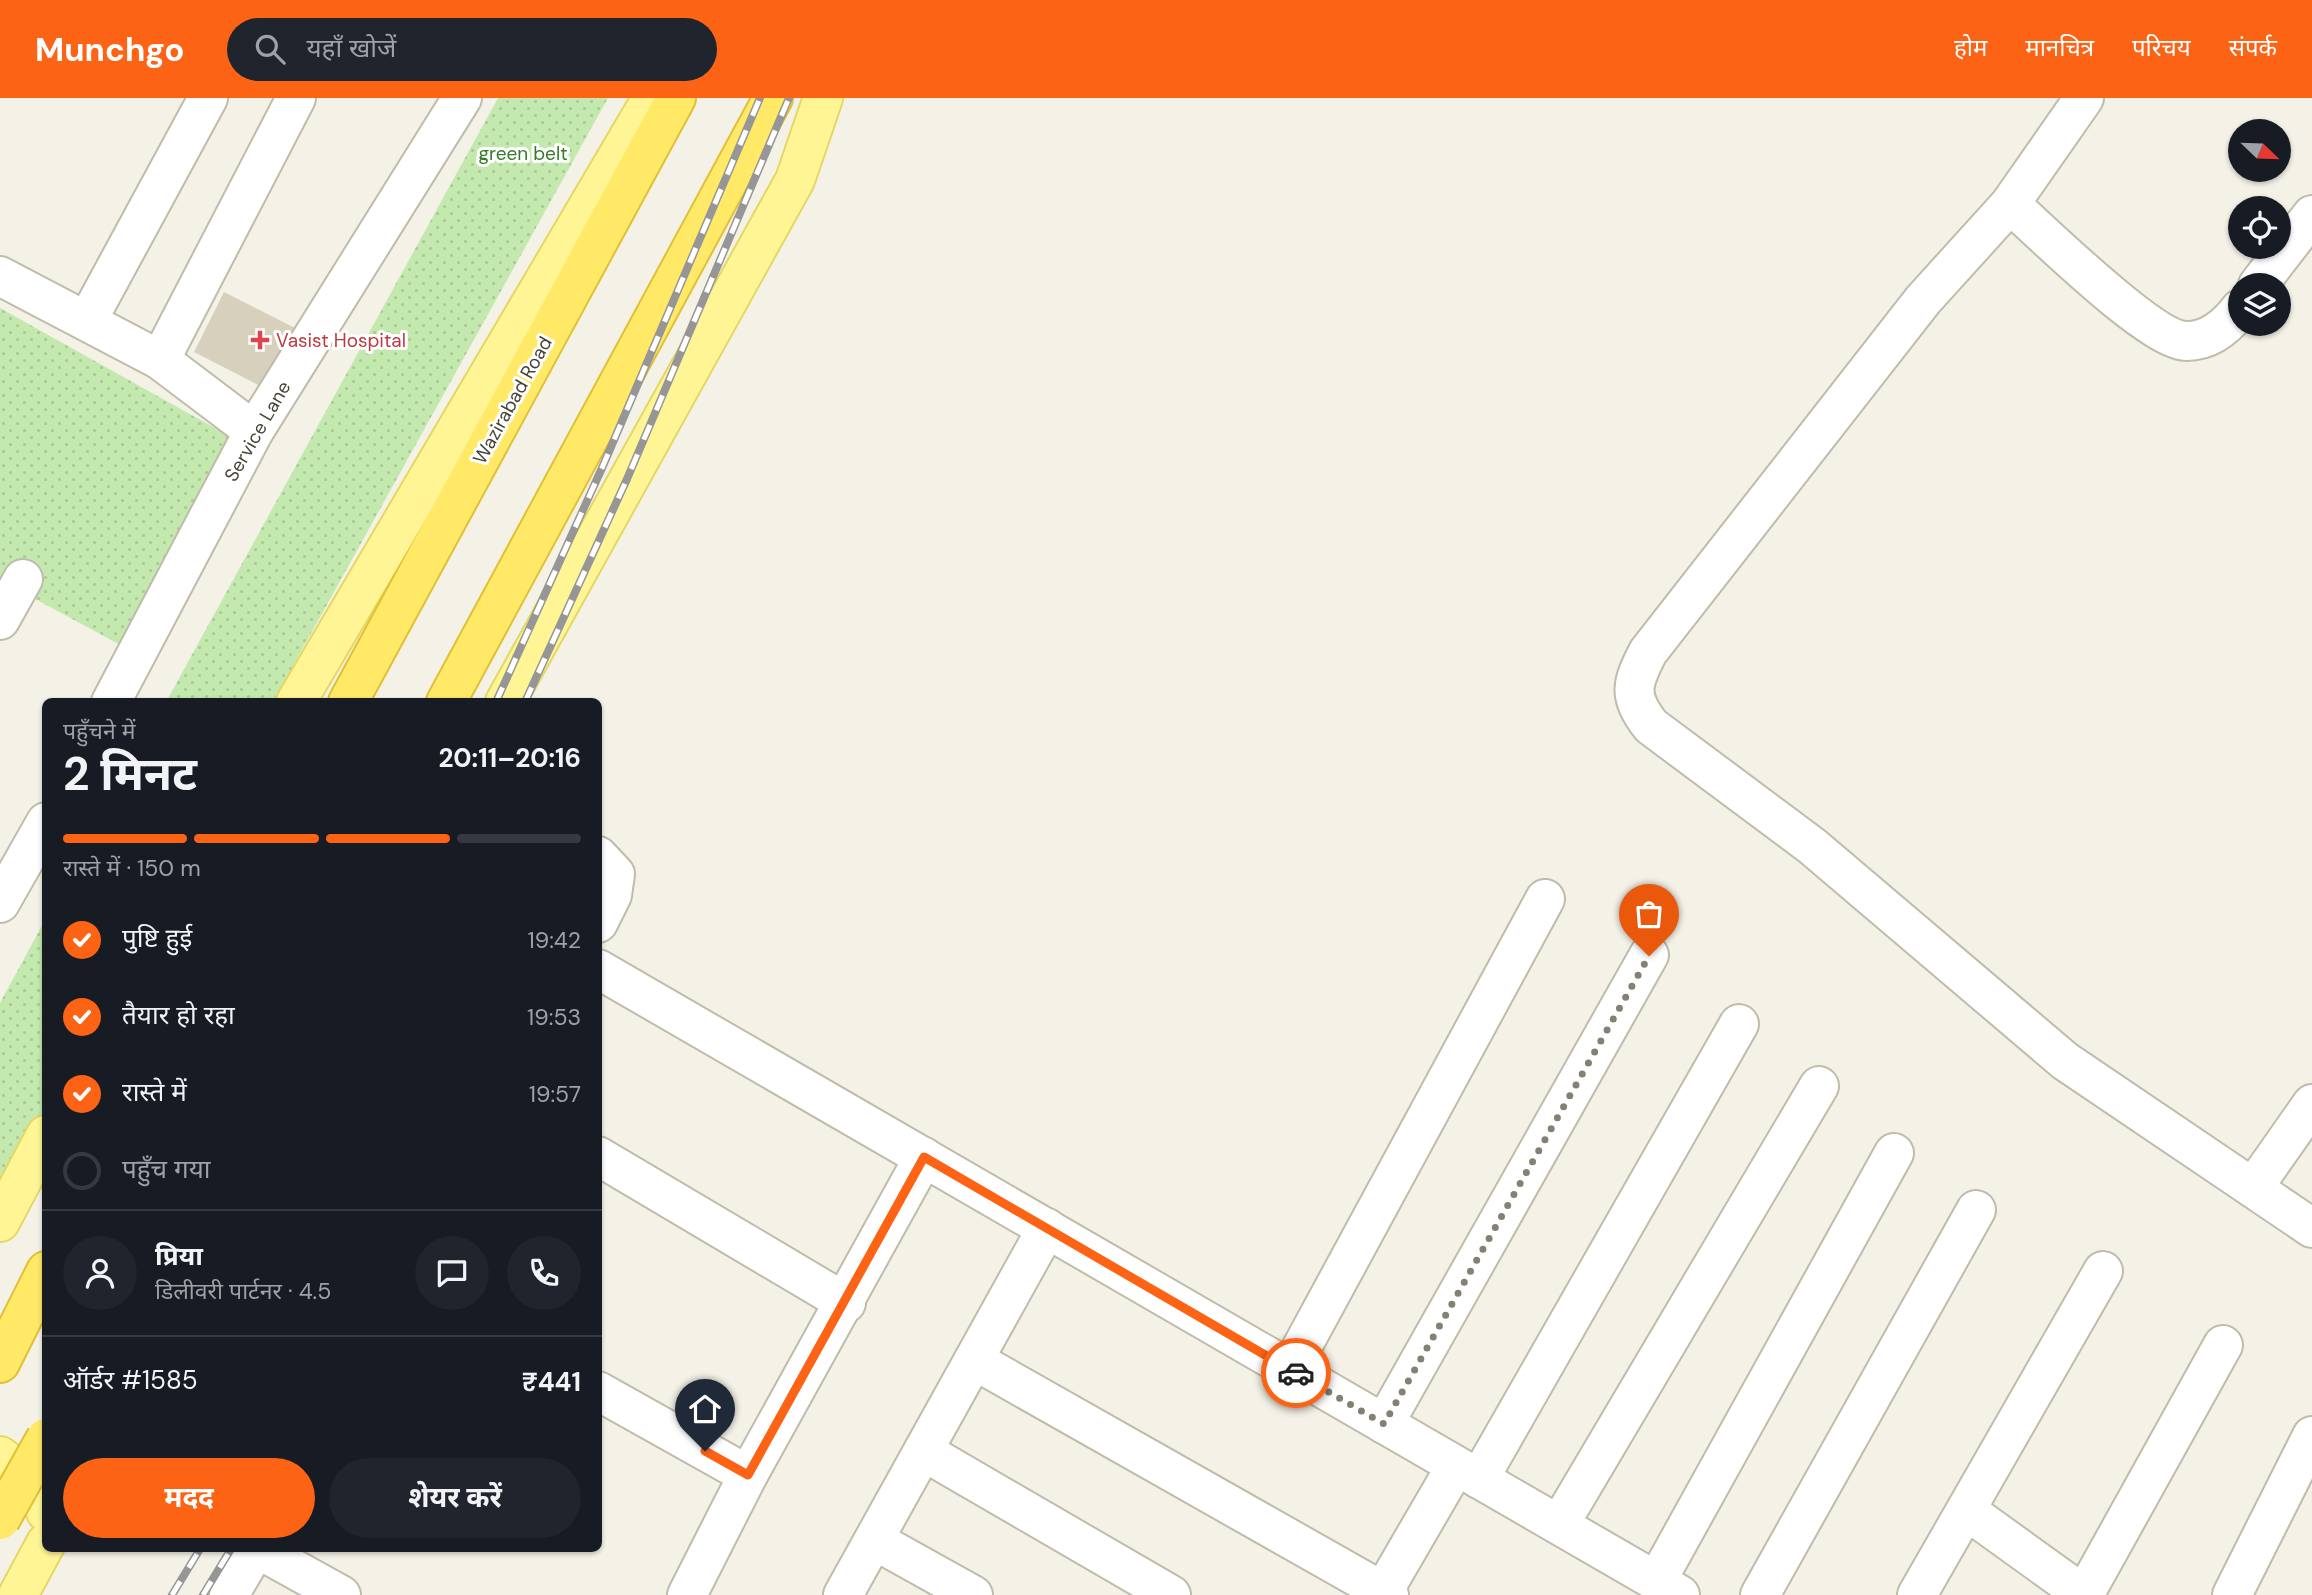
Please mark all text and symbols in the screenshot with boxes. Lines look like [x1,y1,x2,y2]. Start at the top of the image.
search box [227,18,717,81]
text: Munchgo [35,28,185,71]
icon: search [251,30,289,68]
text: यहाँ खोजें [307,31,396,65]
text: होम [1954,32,1987,63]
text: मानचित्र [2025,32,2094,63]
text: परिचय [2132,32,2191,63]
text: संपर्क [2229,32,2277,63]
north arrow [2228,119,2291,182]
map controls [2228,119,2291,336]
park label: green belt [478,141,568,166]
button: locate [2228,196,2291,259]
button: layers [2228,273,2291,336]
place label: Vasist Hospital [276,328,406,353]
marker: Vasist Hospital [250,330,270,350]
street label: Wazirabad Road [467,332,558,468]
street label: Service Lane [219,376,296,486]
text: पहुँचने में [63,716,136,746]
text: 20:11–20:16 [438,741,581,775]
text: 2 मिनट [63,744,197,804]
text: रास्ते में · 150 m [63,853,201,883]
pin [1619,884,1679,956]
icon: bag [1630,895,1668,933]
icon: check [63,921,101,959]
text: पुष्टि हुई [122,921,192,955]
text: 19:42 [528,925,581,955]
icon: check [63,998,101,1036]
text: तैयार हो रहा [122,998,235,1032]
text: 19:53 [527,1002,581,1032]
icon: check [63,1075,101,1113]
text: रास्ते में [122,1075,187,1109]
text: 19:57 [529,1079,581,1109]
text: पहुँच गया [122,1152,210,1186]
button: person [63,1236,137,1310]
button: chat [415,1236,489,1310]
button: phone [507,1236,581,1310]
text: प्रिया [155,1239,203,1273]
text: डिलीवरी पार्टनर · 4.5 [155,1276,331,1306]
courier [1261,1338,1331,1408]
icon: car [1277,1354,1315,1392]
text: ऑर्डर #1585 [63,1363,198,1397]
text: ₹441 [522,1365,581,1399]
pin [675,1379,735,1451]
icon: home [686,1390,724,1428]
button: मदद [63,1458,315,1538]
button: शेयर करें [329,1458,581,1538]

